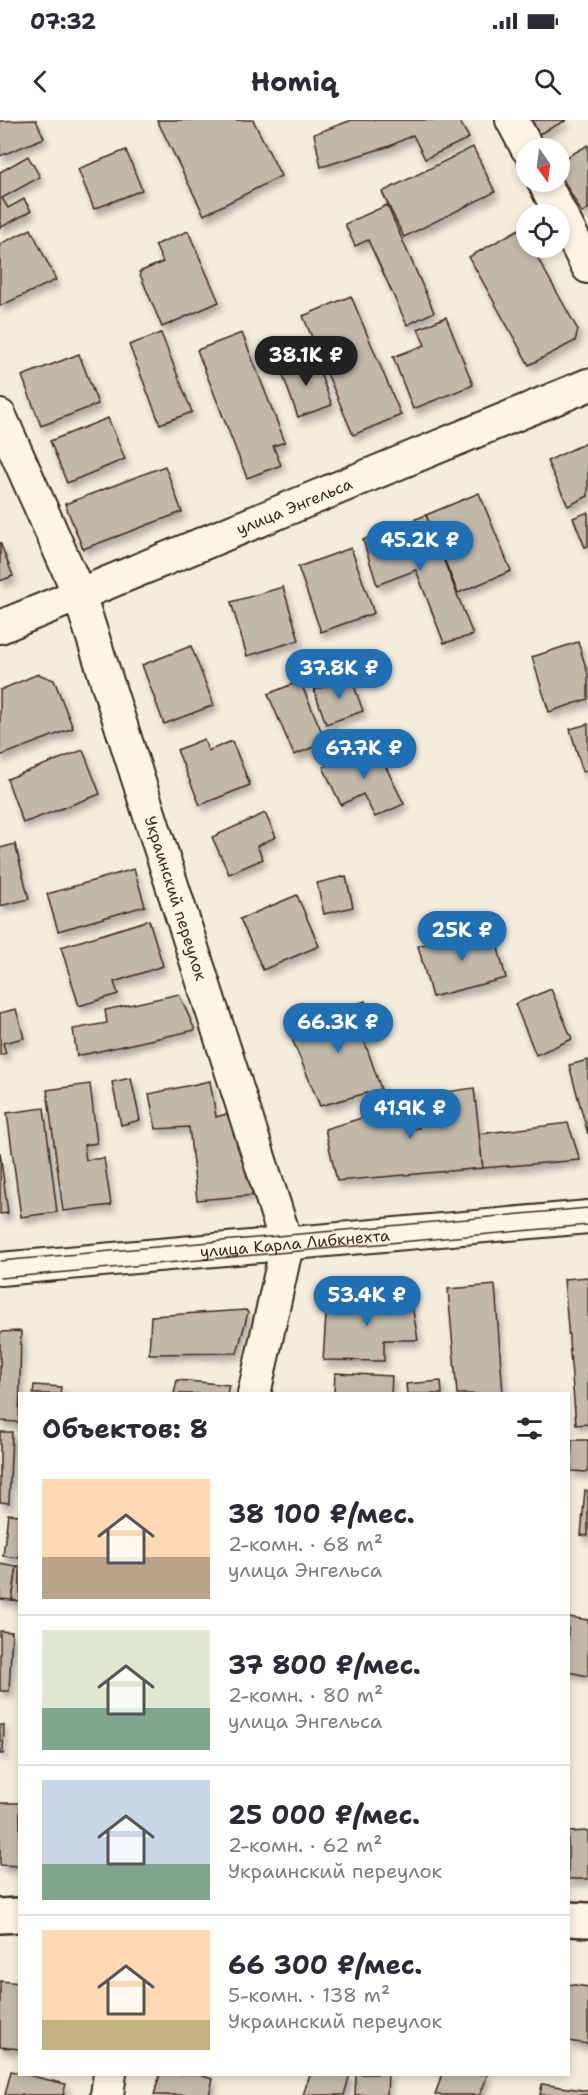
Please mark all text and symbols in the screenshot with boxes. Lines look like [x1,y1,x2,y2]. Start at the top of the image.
text: 07:32 [30,7,96,36]
text: Homiq [251,63,337,100]
icon: back [24,65,57,98]
icon: search [531,65,564,98]
north arrow [516,138,570,192]
map controls [516,138,570,258]
button: locate [516,204,570,258]
pin: 38.1K ₽ [251,336,361,387]
text: 38.1K ₽ [269,342,343,368]
street label: улица Энгельса [233,473,355,540]
pin: 45.2K ₽ [365,521,475,572]
text: 45.2K ₽ [380,527,460,553]
pin: 37.8K ₽ [284,649,394,700]
text: 37.8K ₽ [299,655,379,681]
pin: 67.7K ₽ [309,729,419,780]
text: 67.7K ₽ [325,735,403,761]
street label: Украинский переулок [140,813,212,984]
pin: 25K ₽ [420,911,504,962]
text: 25K ₽ [432,917,492,943]
pin: 66.3K ₽ [283,1003,393,1054]
text: 66.3K ₽ [297,1009,379,1035]
pin: 41.9K ₽ [355,1089,465,1140]
text: 41.9K ₽ [374,1095,446,1121]
street label: улица Карла Либкнехта [199,1225,391,1262]
pin: 53.4K ₽ [312,1276,422,1327]
text: 53.4K ₽ [328,1282,406,1308]
text: Объектов: 8 [42,1411,208,1446]
icon: filters [513,1412,546,1445]
text: 38 100 ₽/мес. [228,1496,415,1531]
icon: home [90,1503,162,1575]
text: 2-комн. · 68 m² [228,1531,383,1557]
text: улица Энгельса [228,1557,382,1583]
text: 37 800 ₽/мес. [228,1647,421,1682]
icon: home [90,1654,162,1726]
text: 2-комн. · 80 m² [228,1682,383,1708]
text: улица Энгельса [228,1708,382,1734]
text: 25 000 ₽/мес. [228,1797,420,1832]
icon: home [90,1804,162,1876]
text: 2-комн. · 62 m² [228,1832,382,1858]
text: Украинский переулок [228,1858,442,1884]
text: 66 300 ₽/мес. [228,1947,422,1982]
icon: home [90,1954,162,2026]
text: 5-комн. · 138 m² [228,1982,390,2008]
text: Украинский переулок [228,2008,442,2034]

